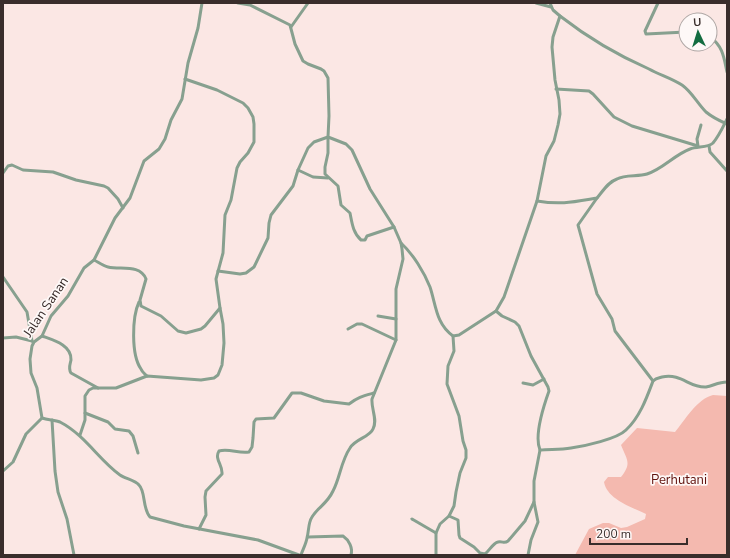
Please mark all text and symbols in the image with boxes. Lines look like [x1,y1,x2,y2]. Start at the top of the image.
north arrow [678,12,718,52]
text: U [693,15,702,30]
street label: Jalan Sanan [19,273,73,342]
park label: Perhutani [651,471,707,489]
scale bar [590,520,687,546]
text: 200 m [596,526,631,542]

